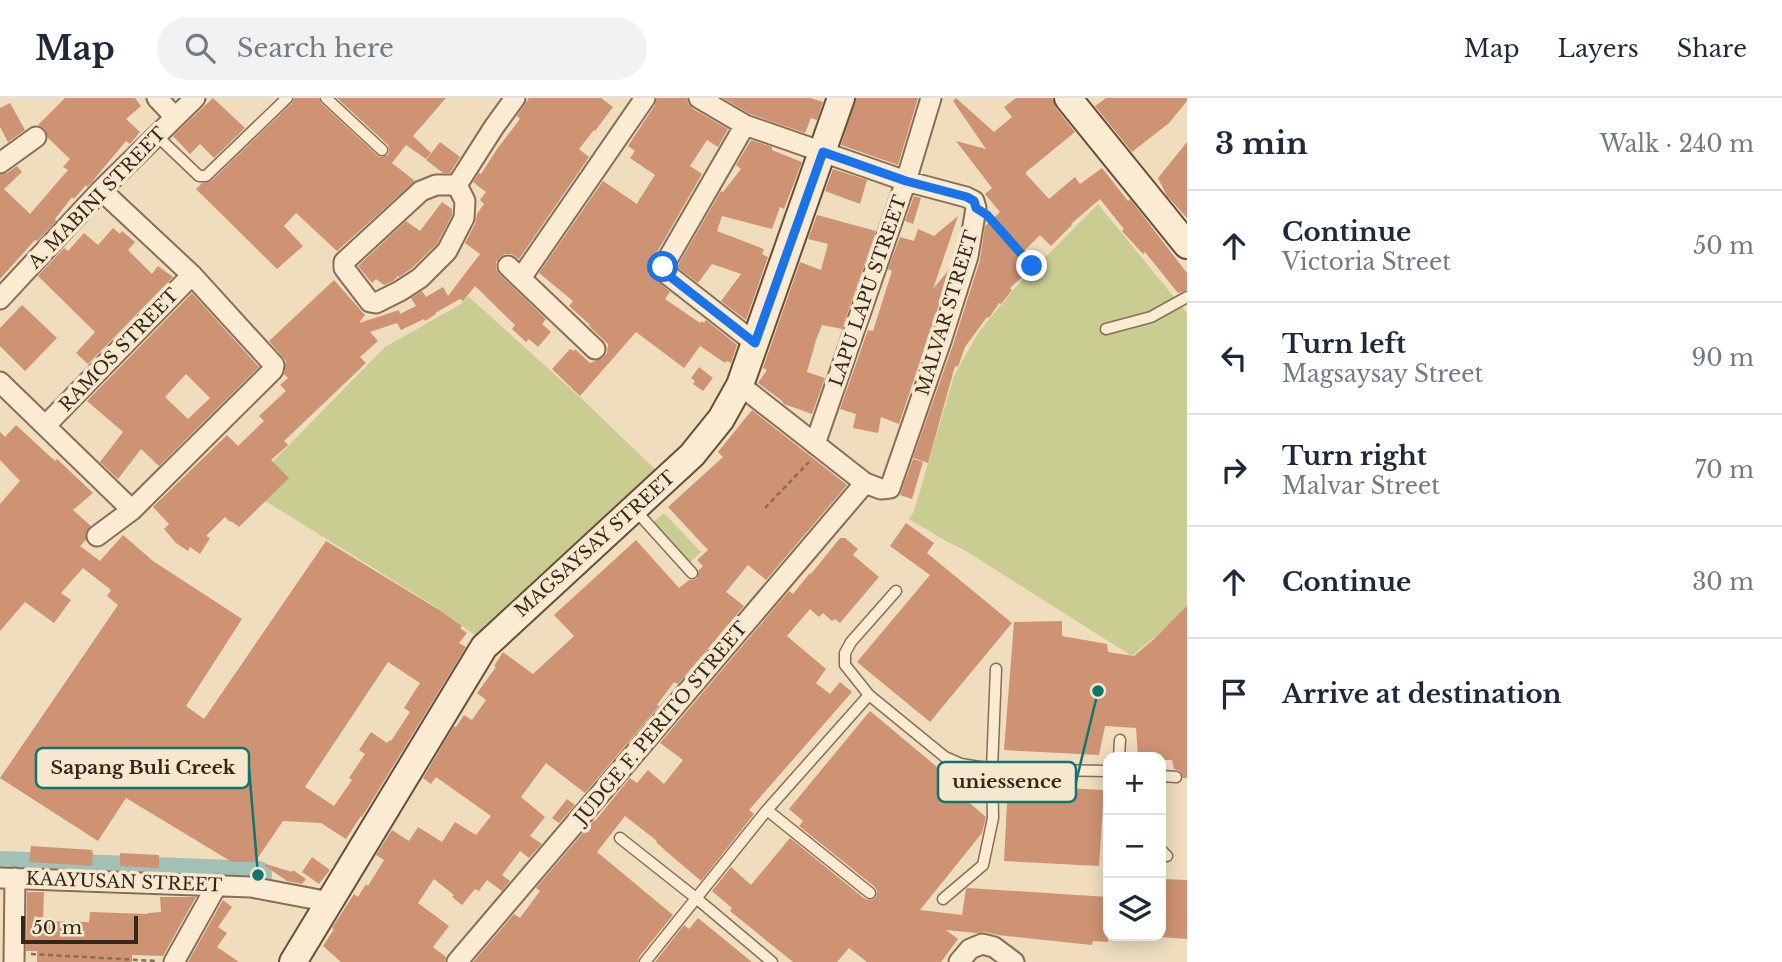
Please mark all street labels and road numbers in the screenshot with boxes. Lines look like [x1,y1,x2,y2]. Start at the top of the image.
street label: A. MABINI STREET [23,122,171,274]
street label: LAPU LAPU STREET [825,192,911,389]
street label: MALVAR STREET [911,227,983,398]
street label: RAMOS STREET [55,284,184,416]
street label: MAGSAYSAY STREET [510,466,680,622]
street label: JUDGE F. PERITO STREET [569,617,753,830]
street label: KAAYUSAN STREET [25,868,223,896]

